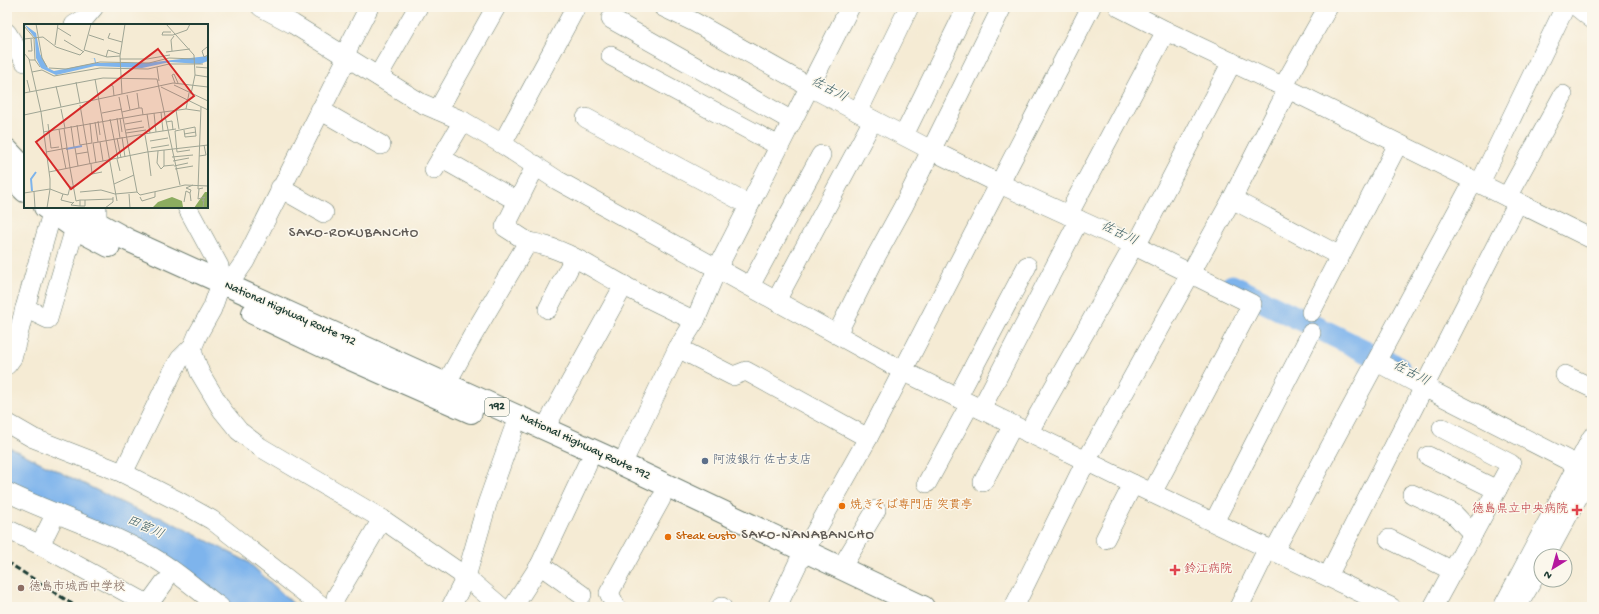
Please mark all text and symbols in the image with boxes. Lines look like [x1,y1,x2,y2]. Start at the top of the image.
inset map [24,24,208,208]
water label: 佐古川 [808,73,850,106]
water label: 佐古川 [1098,218,1140,249]
district label: SAKO-ROKUBANCHO [289,225,419,242]
street label: National Highway Route 192 [222,279,358,349]
water label: 佐古川 [1390,358,1432,390]
road number: 192 [485,398,509,416]
street label: National Highway Route 192 [518,411,653,483]
place label: 阿波銀行 佐古支店 [713,453,812,468]
marker: 阿波銀行 佐古支店 [700,456,710,466]
place label: 焼きそば専門店 突貫亭 [850,498,973,513]
marker: 焼きそば専門店 突貫亭 [837,501,847,511]
place label: 徳島県立中央病院 [1472,502,1568,517]
marker: 徳島県立中央病院 [1571,504,1583,516]
water label: 田宮川 [124,512,166,543]
district label: SAKO-NANABANCHO [741,527,875,544]
place label: Steak Gusto [676,530,736,544]
marker: Steak Gusto [663,532,673,542]
north arrow [1533,548,1573,588]
place label: 鈴江病院 [1184,562,1232,577]
marker: 鈴江病院 [1169,564,1181,576]
text: N [1542,567,1555,581]
place label: 徳島市城西中学校 [29,580,125,595]
marker: 徳島市城西中学校 [16,583,26,593]

